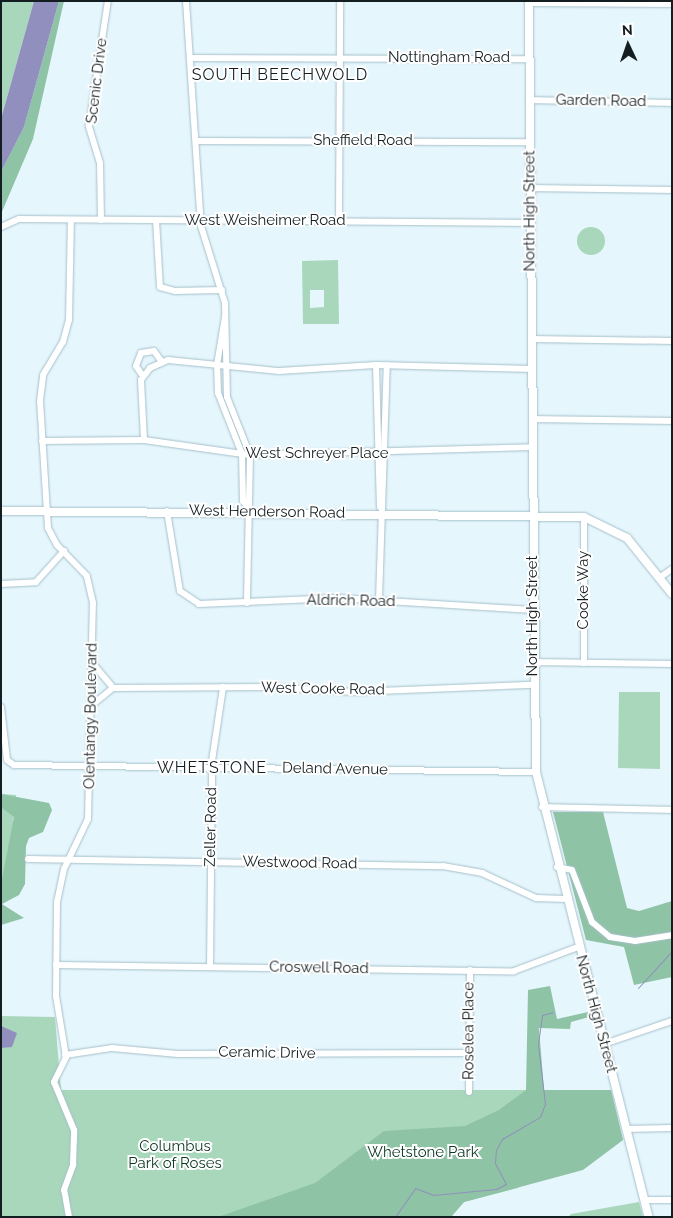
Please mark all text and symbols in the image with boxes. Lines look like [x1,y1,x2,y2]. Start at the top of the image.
north arrow [603,20,653,70]
text: N [621,22,633,38]
street label: Scenic Drive [83,37,111,125]
street label: Nottingham Road [388,49,510,67]
district label: SOUTH BEECHWOLD [190,65,370,85]
street label: Garden Road [556,91,646,111]
street label: Sheffield Road [313,132,413,150]
street label: North High Street [521,150,539,272]
street label: West Weisheimer Road [184,212,346,230]
street label: West Schreyer Place [245,445,389,463]
street label: West Henderson Road [189,502,345,522]
street label: Cooke Way [575,550,593,630]
street label: North High Street [524,555,542,677]
street label: Aldrich Road [306,591,396,611]
street label: Olentangy Boulevard [81,642,101,790]
street label: West Cooke Road [261,679,385,699]
district label: WHETSTONE [156,758,268,778]
street label: Deland Avenue [282,759,388,779]
street label: Zeller Road [201,787,221,867]
street label: Westwood Road [243,853,357,873]
street label: North High Street [572,953,620,1075]
street label: Croswell Road [269,958,369,978]
street label: Roselea Place [460,982,478,1080]
street label: Ceramic Drive [218,1043,316,1063]
park label: Columbus Park of Roses [128,1137,222,1172]
park label: Whetstone Park [367,1144,479,1162]

